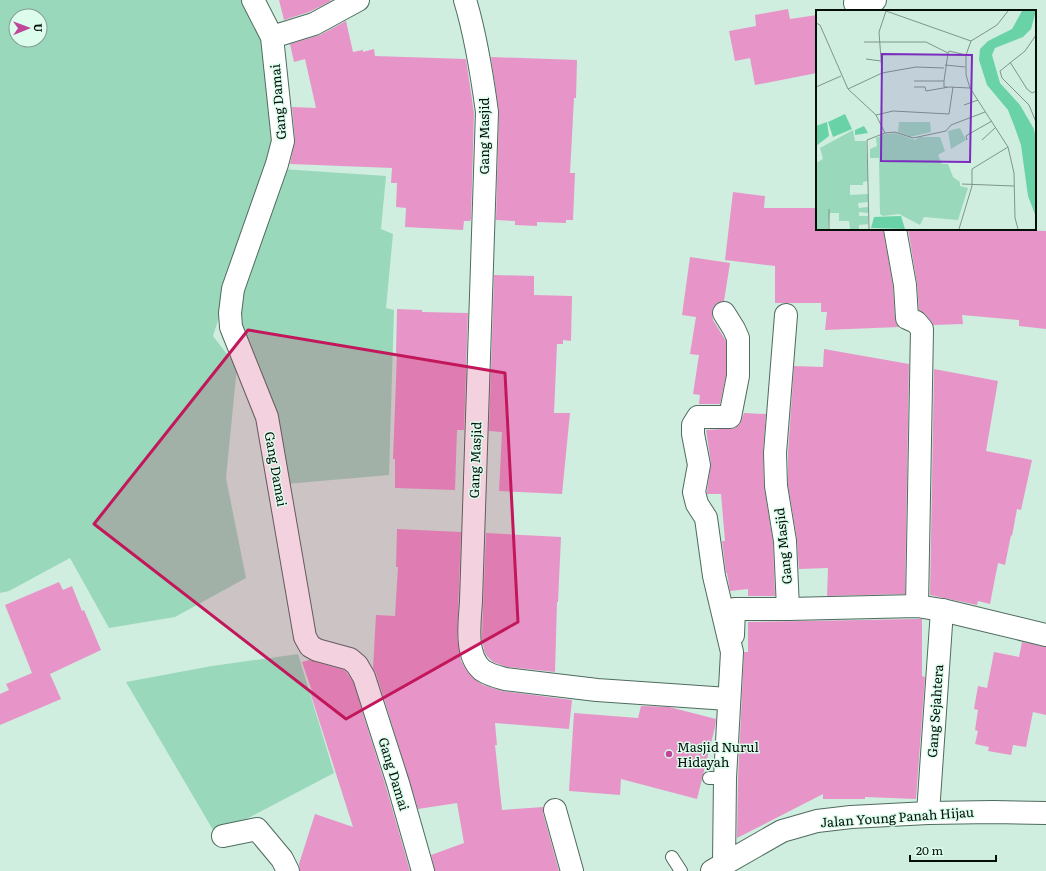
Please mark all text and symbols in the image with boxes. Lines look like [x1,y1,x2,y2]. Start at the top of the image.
north arrow [8,8,48,48]
inset map [816,10,1036,230]
text: U [31,23,47,33]
street label: Gang Damai [265,63,290,141]
street label: Gang Masjid [474,97,493,174]
street label: Gang Masjid [464,421,485,499]
street label: Gang Damai [261,430,293,509]
street label: Gang Masjid [769,507,796,585]
street label: Gang Sejahtera [922,664,947,758]
street label: Gang Damai [374,735,415,814]
place label: Masjid Nurul Hidayah [677,737,759,771]
marker: Masjid Nurul Hidayah [664,749,674,759]
street label: Jalan Young Panah Hijau [819,802,974,831]
scale bar [910,837,996,863]
text: 20 m [916,841,943,859]

